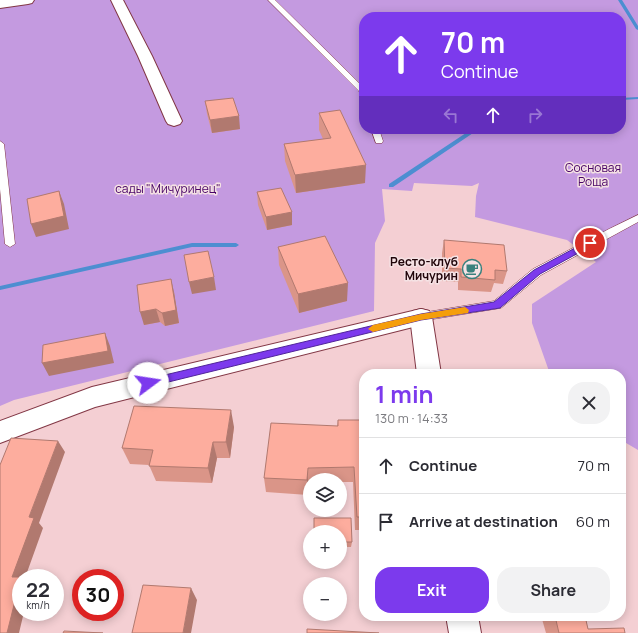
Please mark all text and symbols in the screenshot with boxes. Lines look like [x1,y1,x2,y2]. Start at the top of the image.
text: 70 m [441,23,505,61]
icon: ahead [375,28,427,80]
text: Continue [441,59,519,83]
icon: left [440,104,462,126]
icon: ahead [482,104,504,126]
icon: right [524,104,546,126]
park label: Сосновая Роща [565,159,621,190]
park label: сады "Мичуринец" [115,180,221,197]
pin [573,226,607,260]
icon: arrive [579,232,601,254]
place label: Ресто-клуб Мичурин [390,253,458,284]
cafe icon: Ресто-клуб Мичурин [461,258,483,280]
position arrow [127,362,169,404]
text: 1 min [375,377,434,410]
button: close [568,382,610,424]
text: 130 m · 14:33 [375,409,448,427]
icon: ahead [375,455,397,477]
text: Continue [409,455,477,476]
text: 70 m [578,455,610,476]
map controls [303,473,347,621]
button: layers [303,473,347,517]
icon: arrive [375,511,397,533]
text: Arrive at destination [409,511,558,532]
text: 60 m [576,511,610,532]
button: + [303,525,347,569]
button: Exit [375,567,489,613]
button: Share [497,567,610,613]
speed limit sign: 30 [72,569,124,621]
text: 22 [26,576,50,603]
button: − [303,577,347,621]
text: km/h [26,598,50,612]

